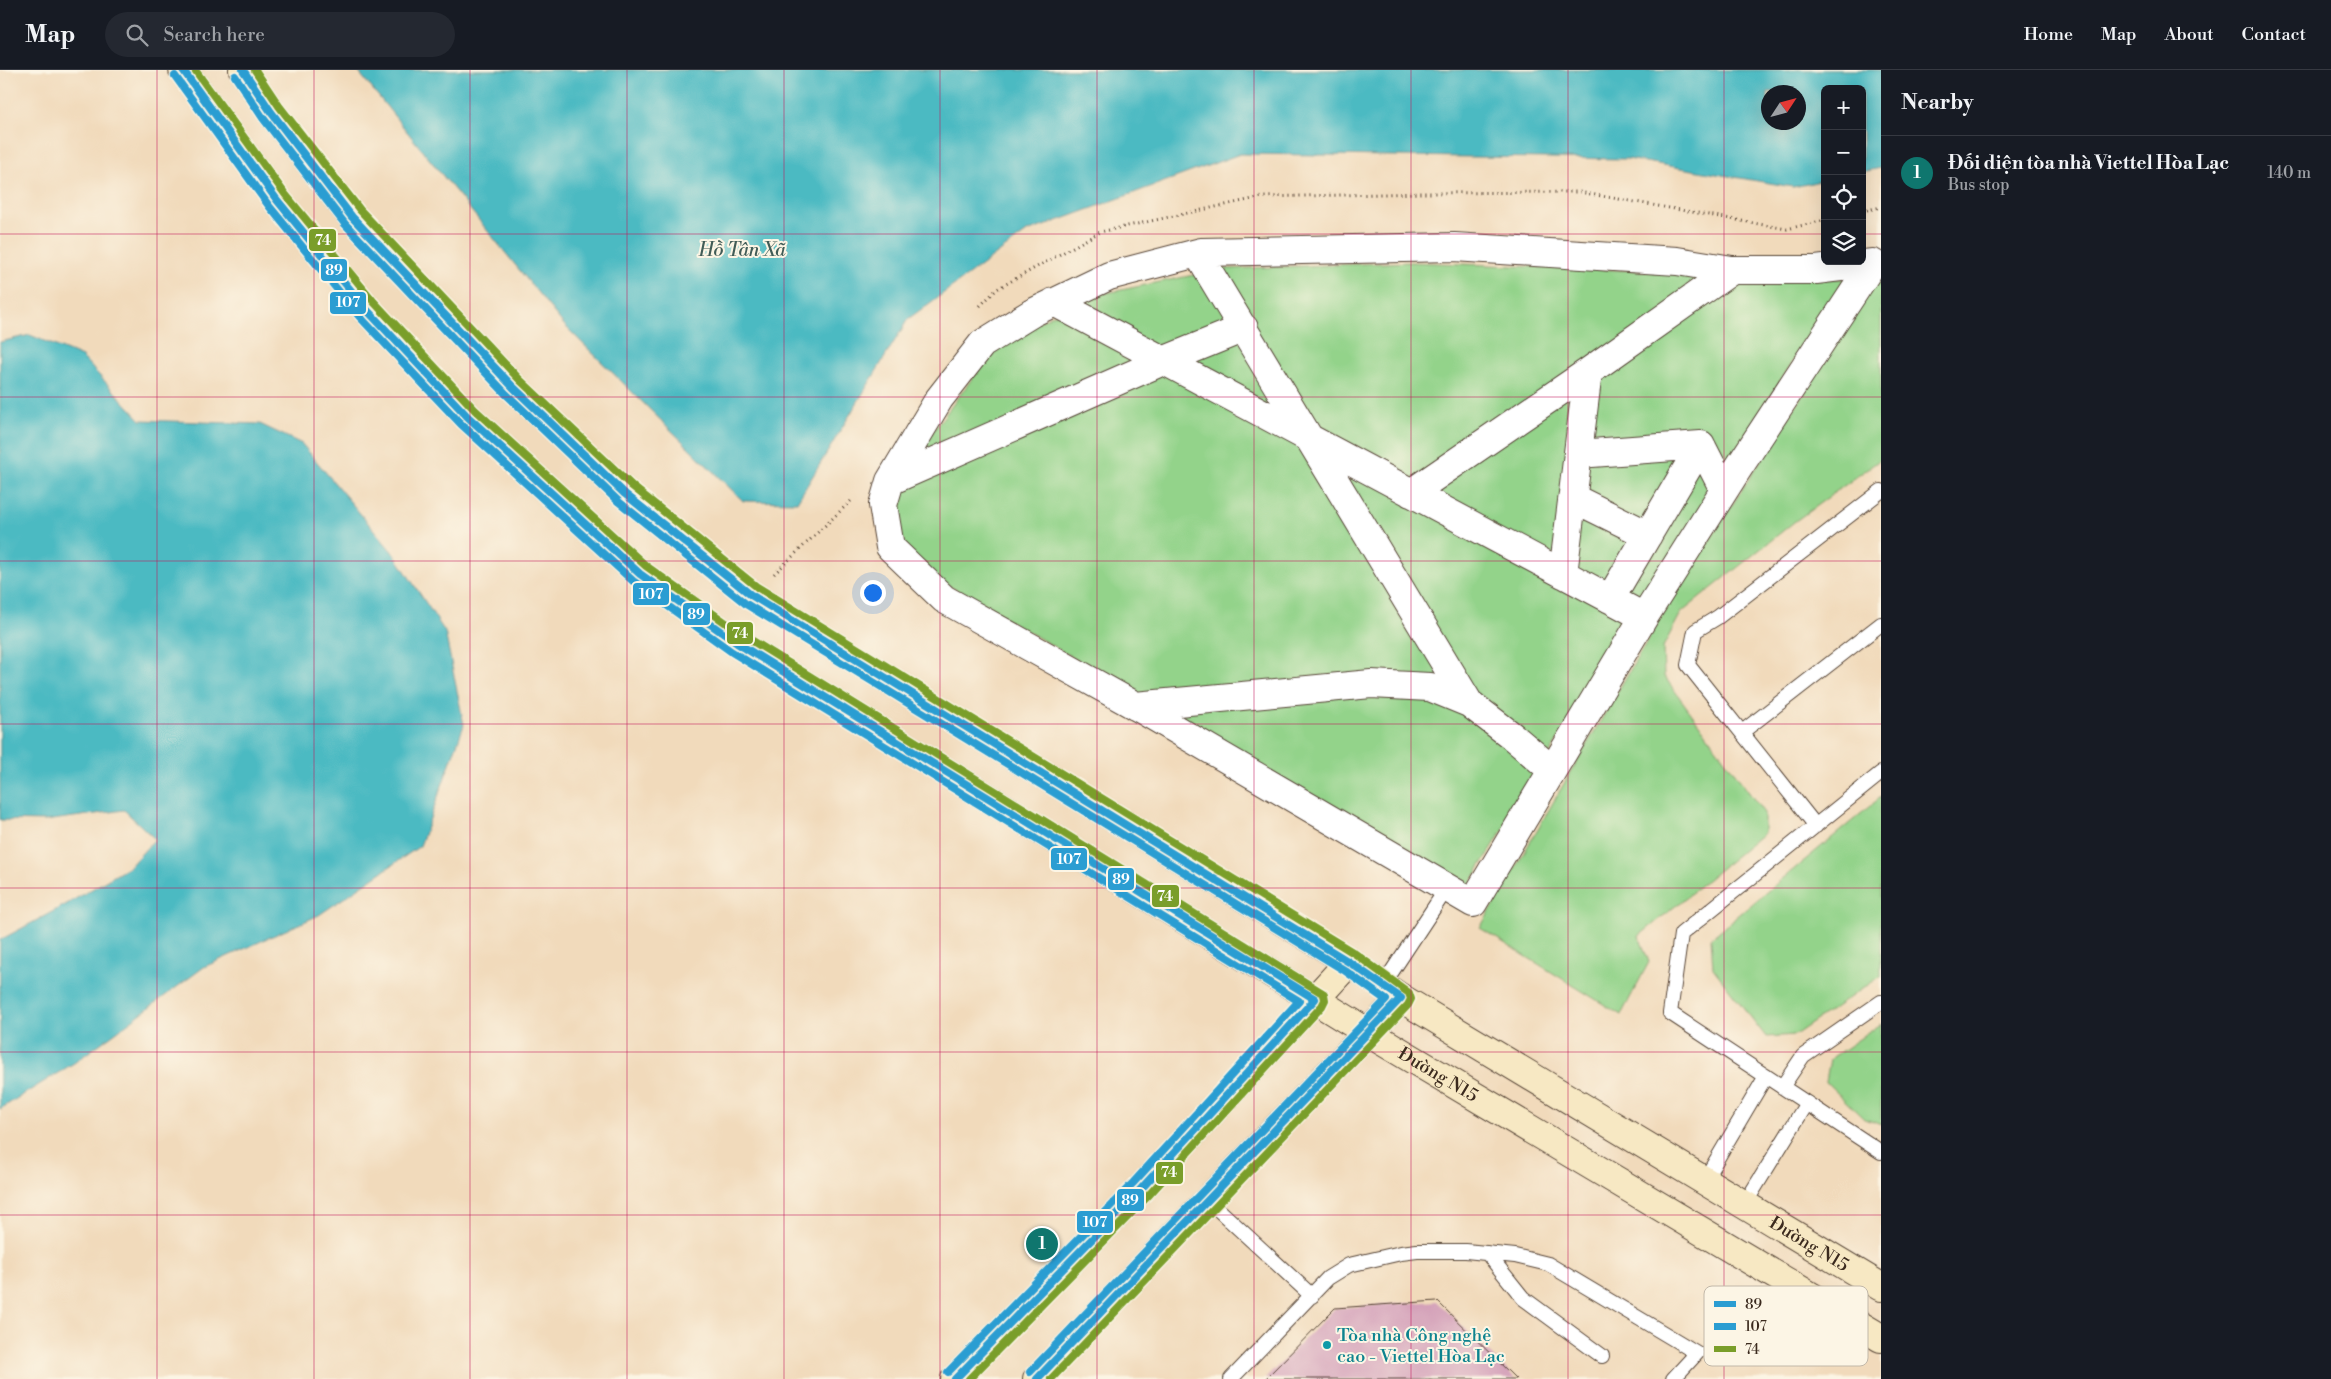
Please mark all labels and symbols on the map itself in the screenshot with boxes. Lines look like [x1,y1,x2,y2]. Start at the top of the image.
north arrow [1761,85,1806,130]
line badge: 74 [308,228,337,252]
text: 74 [315,232,331,250]
water label: Hồ Tân Xã [697,238,786,262]
line badge: 89 [320,258,348,282]
text: 89 [325,262,343,280]
line badge: 107 [329,291,367,315]
text: 107 [336,294,361,312]
your location [860,580,886,606]
line badge: 107 [632,582,670,606]
text: 107 [639,586,664,604]
line badge: 89 [682,602,711,626]
text: 89 [687,606,705,624]
line badge: 74 [726,621,754,645]
text: 74 [732,625,748,643]
line badge: 107 [1050,847,1088,871]
text: 107 [1057,851,1082,869]
line badge: 89 [1107,867,1135,891]
text: 89 [1112,871,1130,889]
line badge: 74 [1151,884,1180,908]
text: 74 [1157,888,1173,906]
street label: Đường N15 [1394,1042,1482,1108]
line badge: 74 [1155,1161,1184,1185]
text: 74 [1161,1164,1177,1182]
line badge: 89 [1116,1188,1145,1212]
text: 89 [1121,1192,1139,1210]
line badge: 107 [1076,1210,1114,1234]
street label: Đường N15 [1765,1211,1853,1277]
text: 107 [1083,1214,1108,1232]
pin: 1 [1026,1225,1058,1263]
legend [1704,1286,1868,1366]
text: 89 [1745,1296,1762,1314]
text: 107 [1745,1318,1767,1336]
place label: Tòa nhà Công nghệ cao - Viettel Hòa Lạc [1337,1324,1505,1368]
marker: Tòa nhà Công nghệ cao - Viettel Hòa Lạc [1321,1339,1333,1351]
text: 74 [1745,1341,1760,1359]

